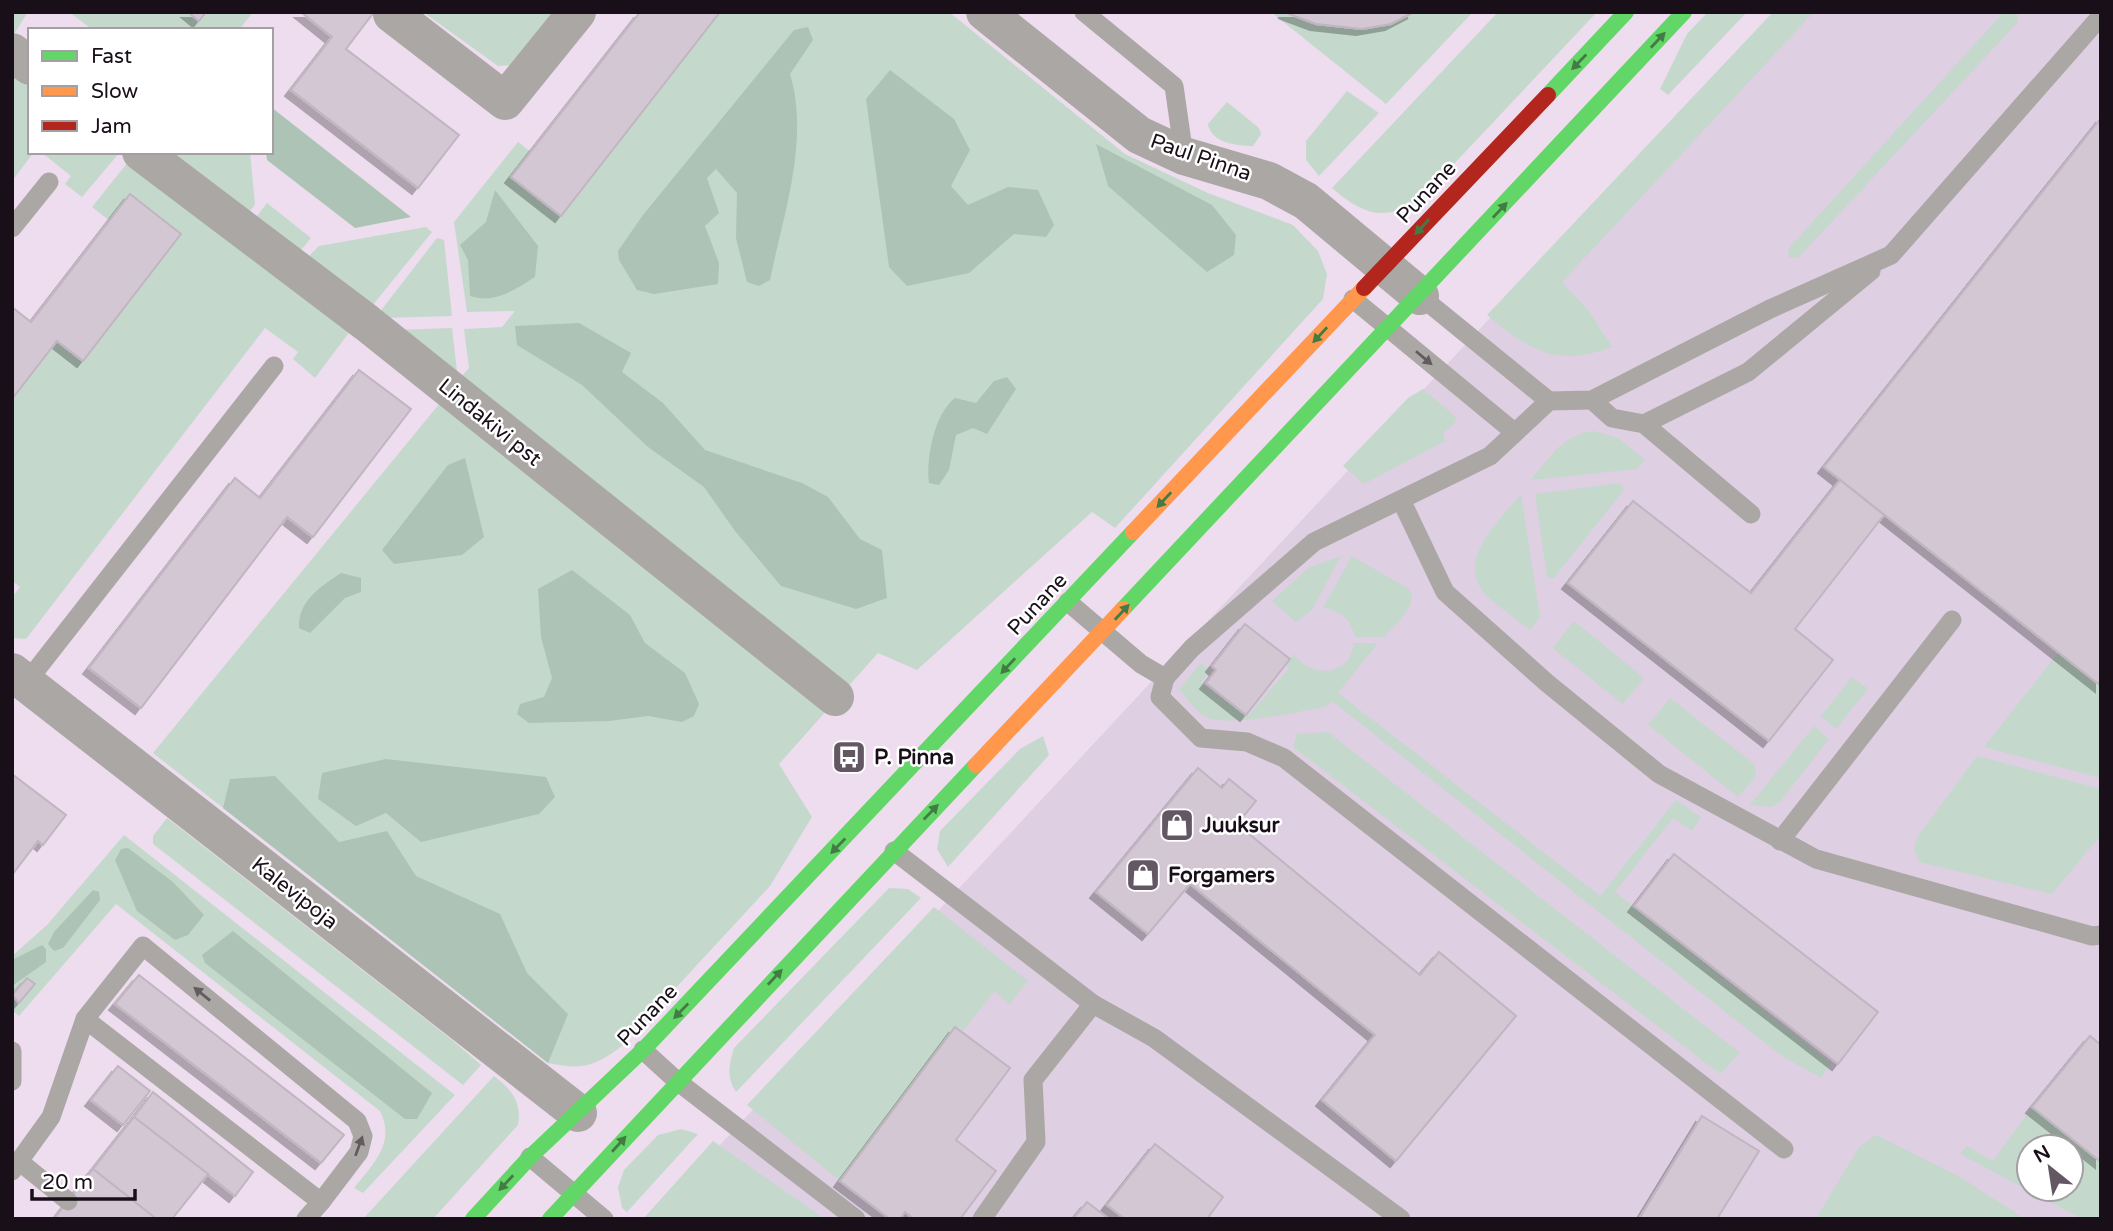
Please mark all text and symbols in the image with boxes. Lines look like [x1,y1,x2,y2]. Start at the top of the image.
legend [28,28,273,154]
one-way arrow [1649,32,1665,49]
text: Fast [91,44,132,69]
one-way arrow [1570,53,1587,70]
text: Slow [91,79,139,104]
text: Jam [91,114,132,139]
street label: Paul Pinna [1147,129,1255,186]
street label: Punane [1391,156,1462,229]
one-way arrow [1492,201,1508,219]
one-way arrow [1414,218,1430,235]
one-way arrow [1311,326,1328,343]
one-way arrow [1415,351,1433,366]
street label: Lindakivi pst [433,373,546,471]
one-way arrow [1156,491,1172,508]
street label: Punane [1002,568,1073,641]
one-way arrow [1114,604,1130,621]
one-way arrow [1000,657,1016,675]
bus stop icon: P. Pinna [830,738,868,776]
place label: P. Pinna [874,745,954,770]
one-way arrow [923,804,939,821]
shop icon: Juuksur [1158,806,1196,844]
place label: Juuksur [1201,813,1281,838]
one-way arrow [830,837,846,854]
street label: Kalevipoja [247,852,343,935]
shop icon: Forgamers [1124,856,1162,894]
place label: Forgamers [1168,863,1275,888]
one-way arrow [766,969,783,986]
street label: Punane [612,979,683,1051]
one-way arrow [193,987,211,1002]
one-way arrow [673,1002,689,1019]
north arrow [2015,1133,2085,1203]
one-way arrow [354,1135,365,1156]
one-way arrow [611,1136,627,1153]
text: N [2030,1141,2054,1167]
scale bar [32,1158,135,1202]
text: 20 m [42,1170,93,1195]
one-way arrow [499,1174,515,1191]

